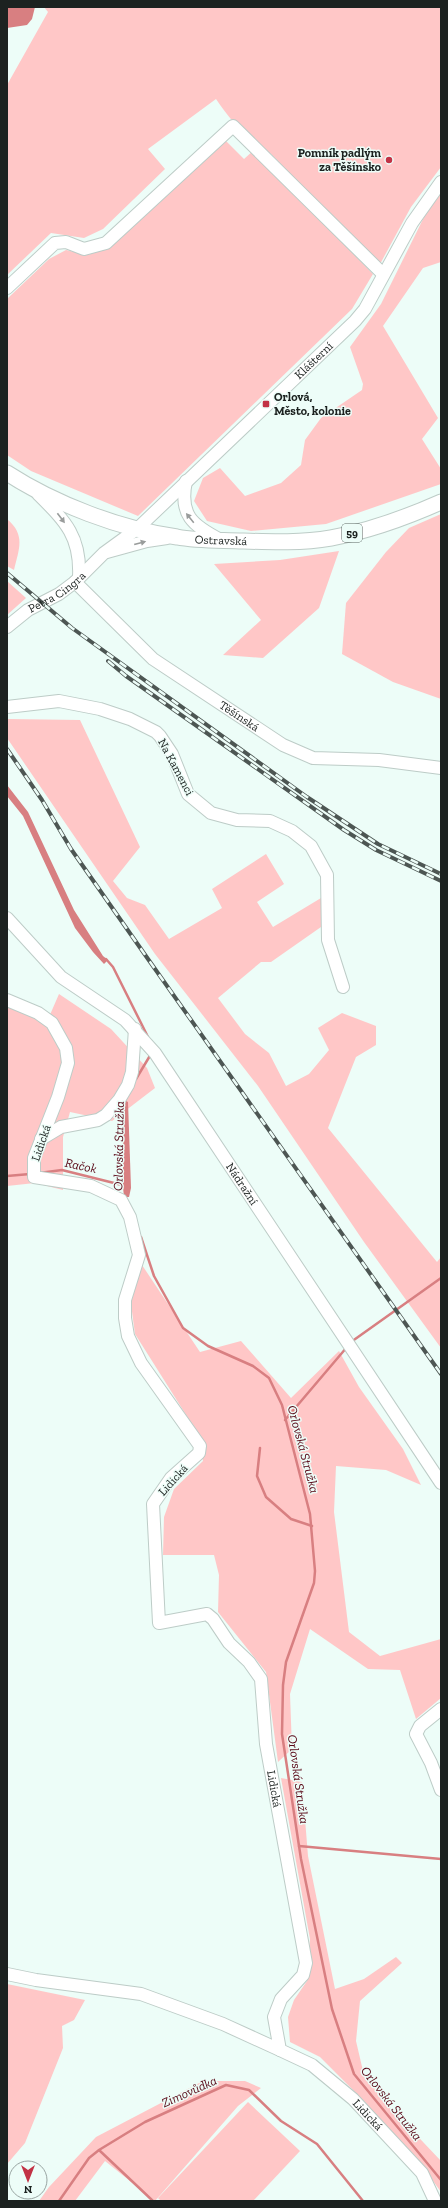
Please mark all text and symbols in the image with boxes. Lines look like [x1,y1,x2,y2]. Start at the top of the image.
place label: Pomník padlým za Těšínsko [298,146,382,174]
marker: Pomník padlým za Těšínsko [384,155,394,165]
street label: Klášterní [292,339,336,382]
place label: Orlová, Město, kolonie [274,390,351,418]
marker: Orlová, Město, kolonie [261,399,271,409]
one-way arrow [57,513,65,524]
one-way arrow [186,513,195,524]
road number: 59 [342,524,362,542]
street label: Ostravská [194,532,248,548]
one-way arrow [134,540,146,546]
street label: Petra Cingra [26,568,89,616]
street label: Těšínská [217,698,262,734]
street label: Na Kamenci [155,736,197,798]
water label: Orlovská Stružka [110,1101,127,1191]
street label: Lidická [28,1123,54,1163]
water label: Račok [64,1155,98,1176]
street label: Nádražní [223,1160,261,1208]
water label: Orlovská Stružka [285,1404,322,1495]
street label: Lidická [155,1461,191,1499]
water label: Orlovská Stružka [285,1733,312,1825]
street label: Lidická [264,1769,284,1809]
water label: Orlovská Stružka [358,2063,425,2143]
water label: Zimovůdka [159,2073,219,2110]
street label: Lidická [350,2096,386,2133]
north arrow [8,2160,48,2200]
text: N [23,2183,32,2196]

